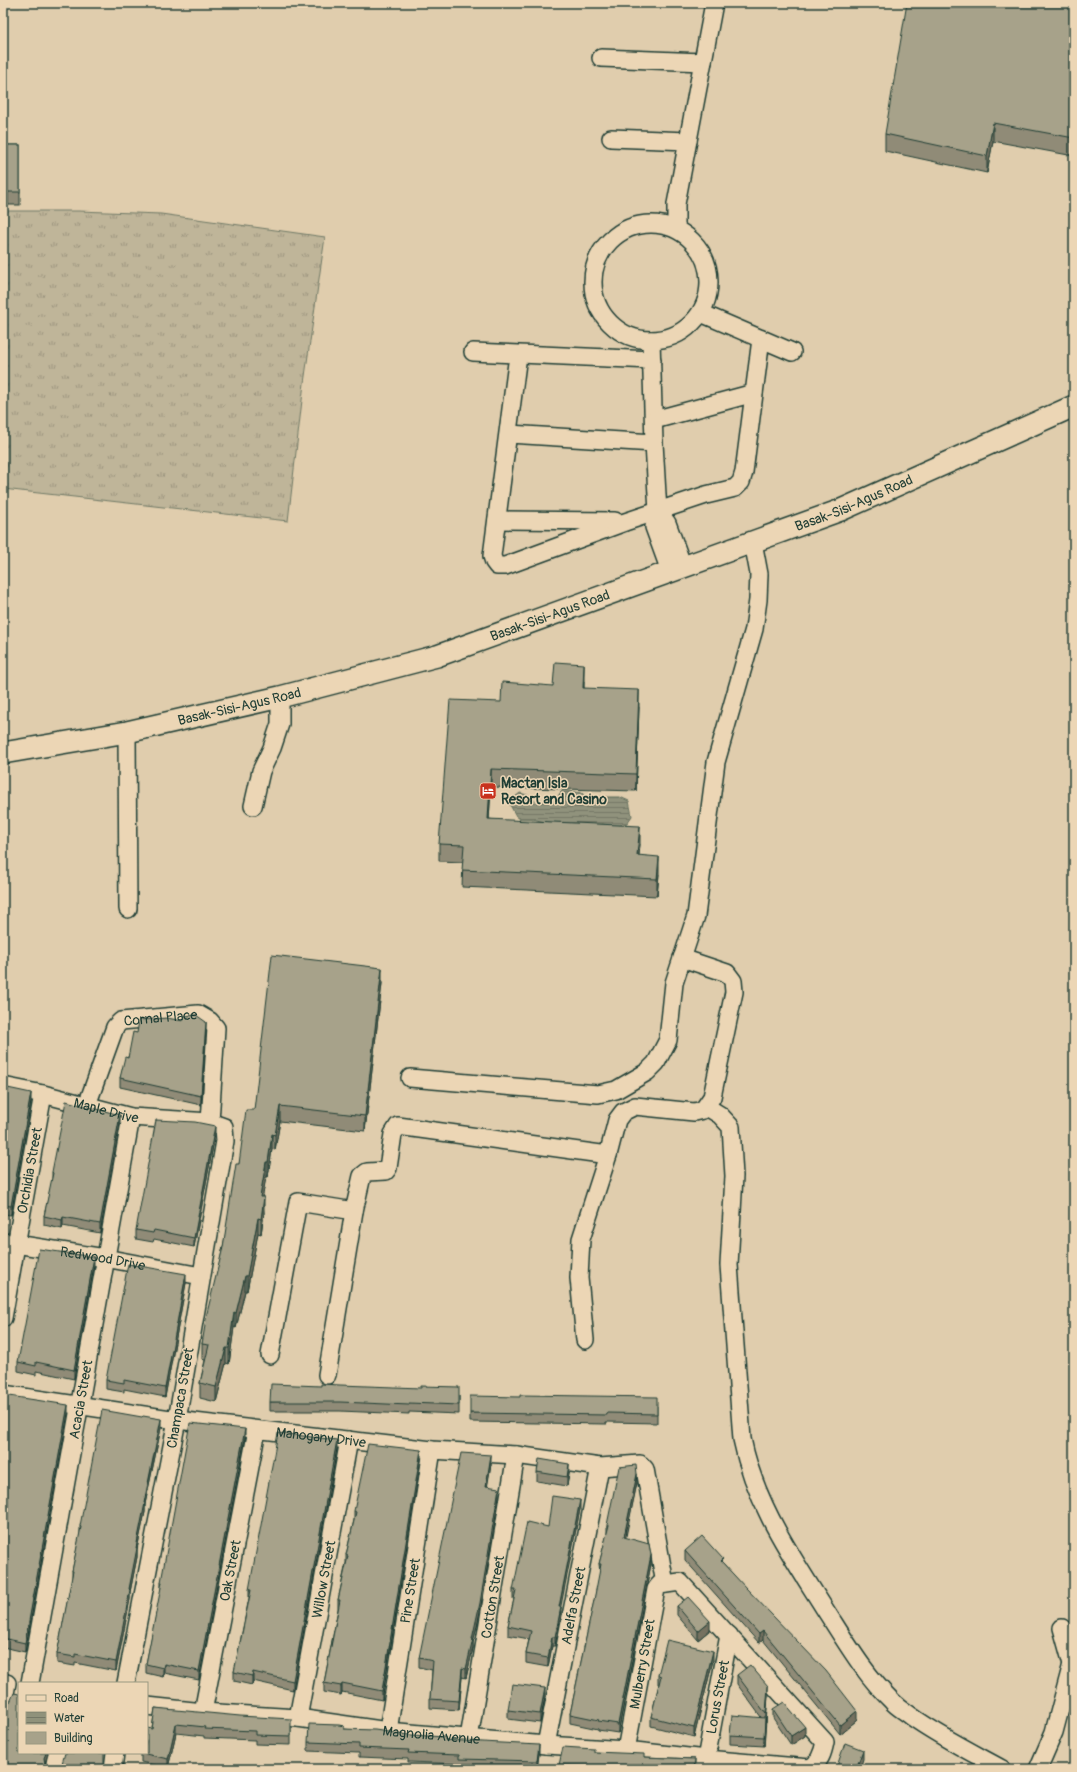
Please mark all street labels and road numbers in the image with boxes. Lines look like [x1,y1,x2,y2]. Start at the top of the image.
street label: Basak-Sisi-Agus Road [793,471,915,535]
street label: Basak-Sisi-Agus Road [488,586,612,645]
street label: Basak-Sisi-Agus Road [176,684,303,729]
street label: Cornal Place [123,1006,198,1030]
street label: Maple Drive [72,1094,139,1126]
street label: Orchidia Street [14,1126,46,1215]
street label: Redwood Drive [59,1243,147,1274]
street label: Champaca Street [163,1346,198,1450]
street label: Acacia Street [66,1358,97,1440]
street label: Mahogany Drive [275,1424,367,1451]
street label: Oak Street [216,1538,245,1603]
street label: Willow Street [308,1539,339,1620]
street label: Cotton Street [478,1554,508,1640]
street label: Pine Street [397,1557,424,1625]
street label: Adelfa Street [558,1565,590,1646]
street label: Mulberry Street [626,1617,659,1710]
street label: Lorus Street [703,1659,733,1736]
street label: Magnolia Avenue [381,1722,481,1748]

